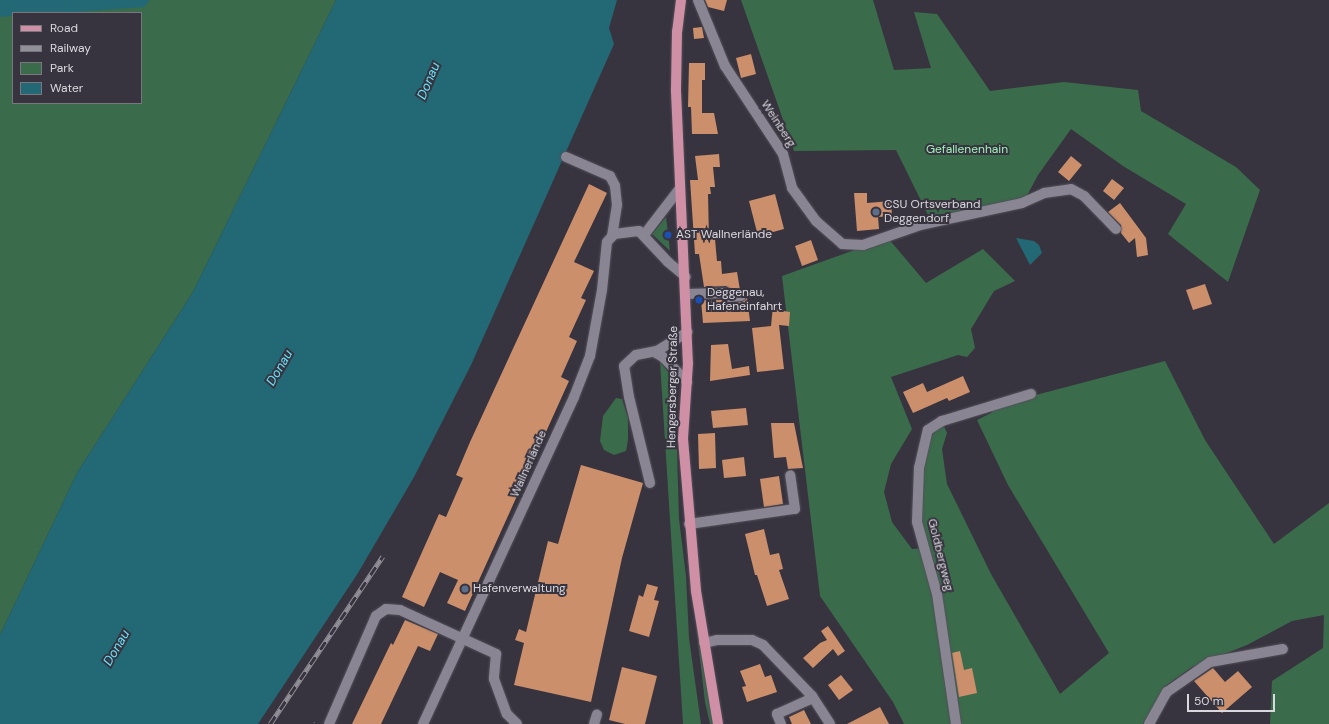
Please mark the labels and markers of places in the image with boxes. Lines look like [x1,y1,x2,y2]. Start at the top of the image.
place label: CSU Ortsverband Deggendorf [884,198,980,226]
marker: CSU Ortsverband Deggendorf [871,207,881,217]
place label: AST Wallnerlände [676,228,772,242]
marker: AST Wallnerlände [663,230,673,240]
place label: Deggenau, Hafeneinfahrt [707,286,782,314]
marker: Deggenau, Hafeneinfahrt [694,295,704,305]
place label: Hafenverwaltung [473,582,566,596]
marker: Hafenverwaltung [460,584,470,594]

